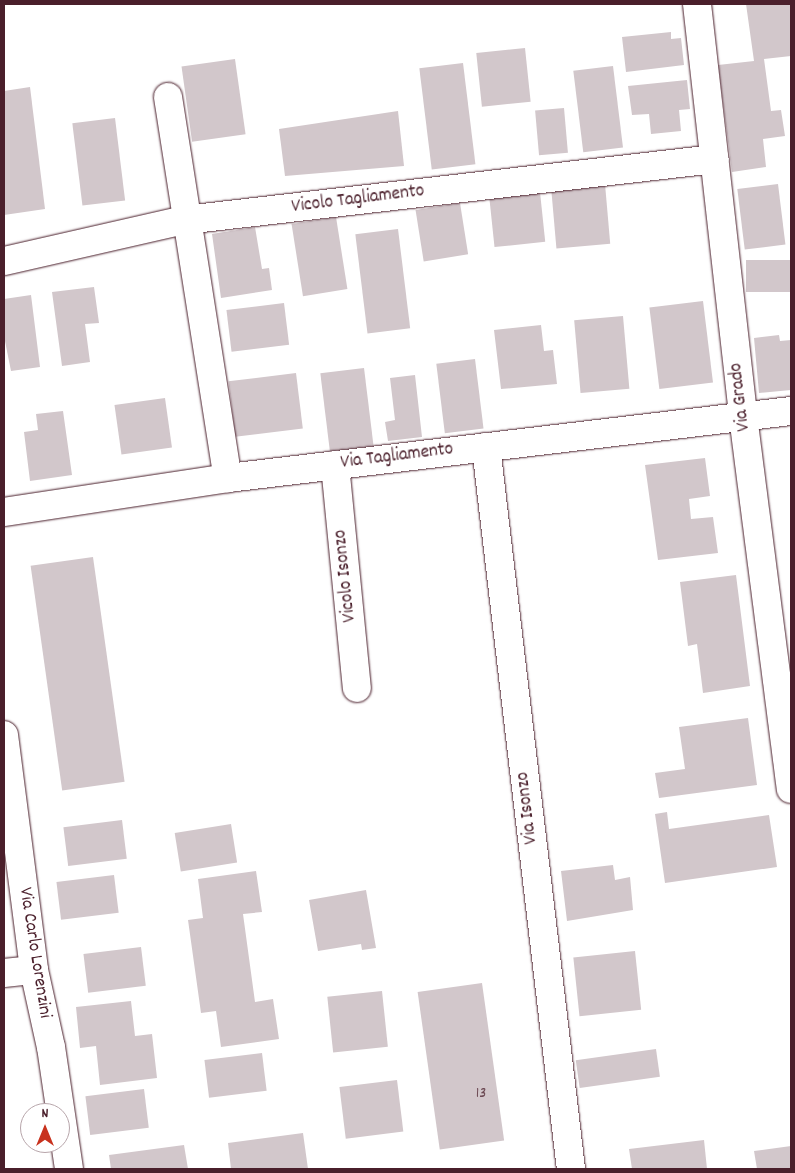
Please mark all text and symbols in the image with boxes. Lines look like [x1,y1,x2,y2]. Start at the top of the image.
street label: Vicolo Tagliamento [290,181,426,219]
street label: Via Grado [725,361,757,433]
street label: Via Tagliamento [339,439,455,475]
street label: Vicolo Isonzo [330,529,362,623]
street label: Via Isonzo [512,771,544,845]
street label: Via Carlo Lorenzini [12,886,56,1020]
house number: 13 [476,1084,486,1104]
north arrow [20,1103,70,1153]
text: N [42,1104,48,1124]

